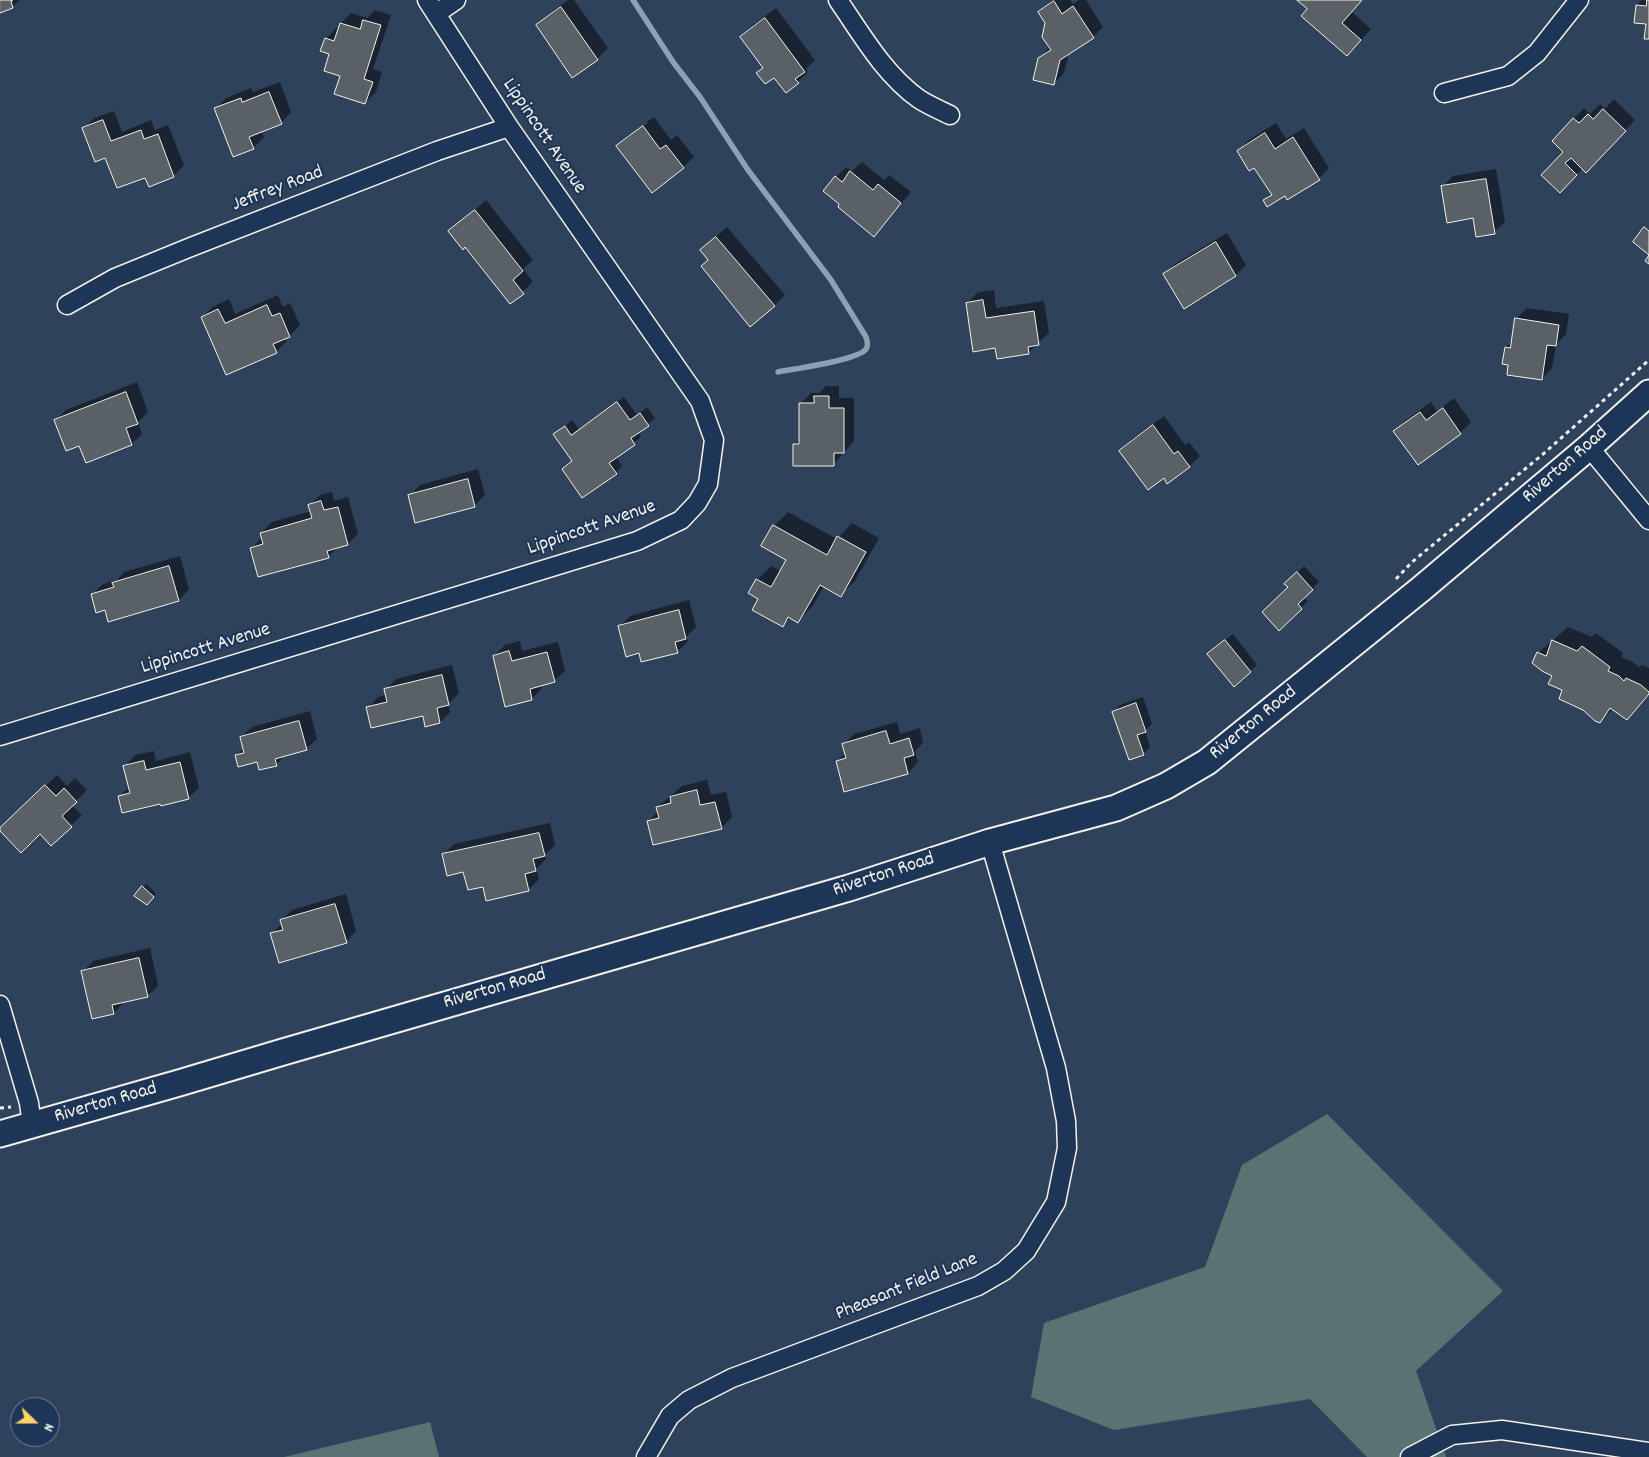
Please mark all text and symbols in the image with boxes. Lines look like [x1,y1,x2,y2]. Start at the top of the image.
street label: Lippincott Avenue [496,75,590,199]
street label: Jeffrey Road [229,162,327,218]
street label: Riverton Road [1518,422,1614,510]
street label: Lippincott Avenue [525,496,659,562]
street label: Lippincott Avenue [138,619,274,681]
street label: Riverton Road [1205,681,1303,767]
street label: Riverton Road [830,848,938,904]
street label: Riverton Road [441,964,549,1016]
street label: Riverton Road [52,1078,160,1130]
street label: Pheasant Field Lane [832,1249,982,1327]
north arrow [10,1397,60,1447]
text: N [37,1420,59,1434]

